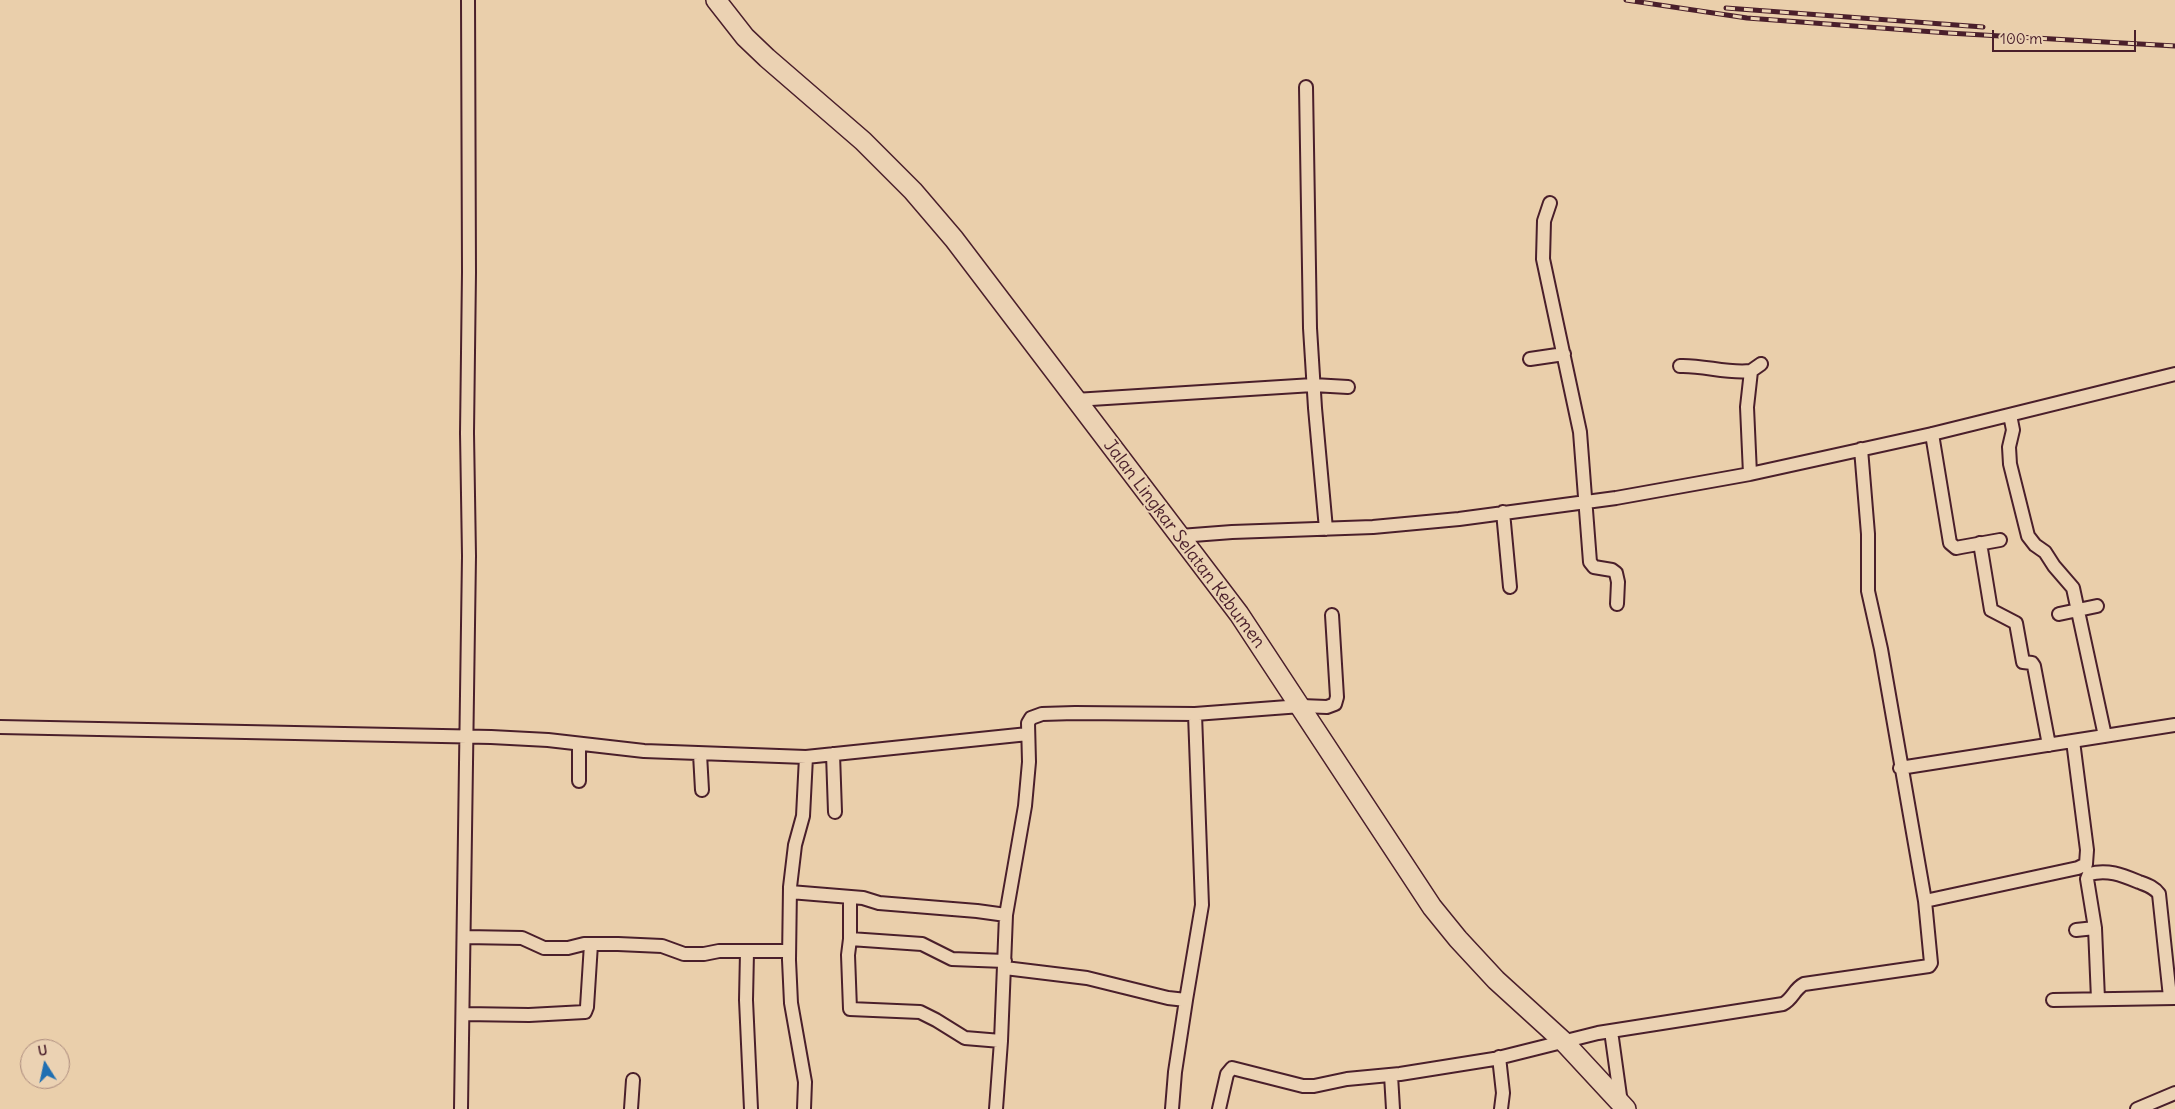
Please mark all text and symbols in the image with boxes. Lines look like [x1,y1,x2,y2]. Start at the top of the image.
scale bar [1995,20,2139,52]
text: 100 m [2000,29,2042,48]
street label: Jalan Lingkar Selatan Kebumen [1099,435,1269,653]
north arrow [20,1039,70,1089]
text: U [36,1041,49,1060]

